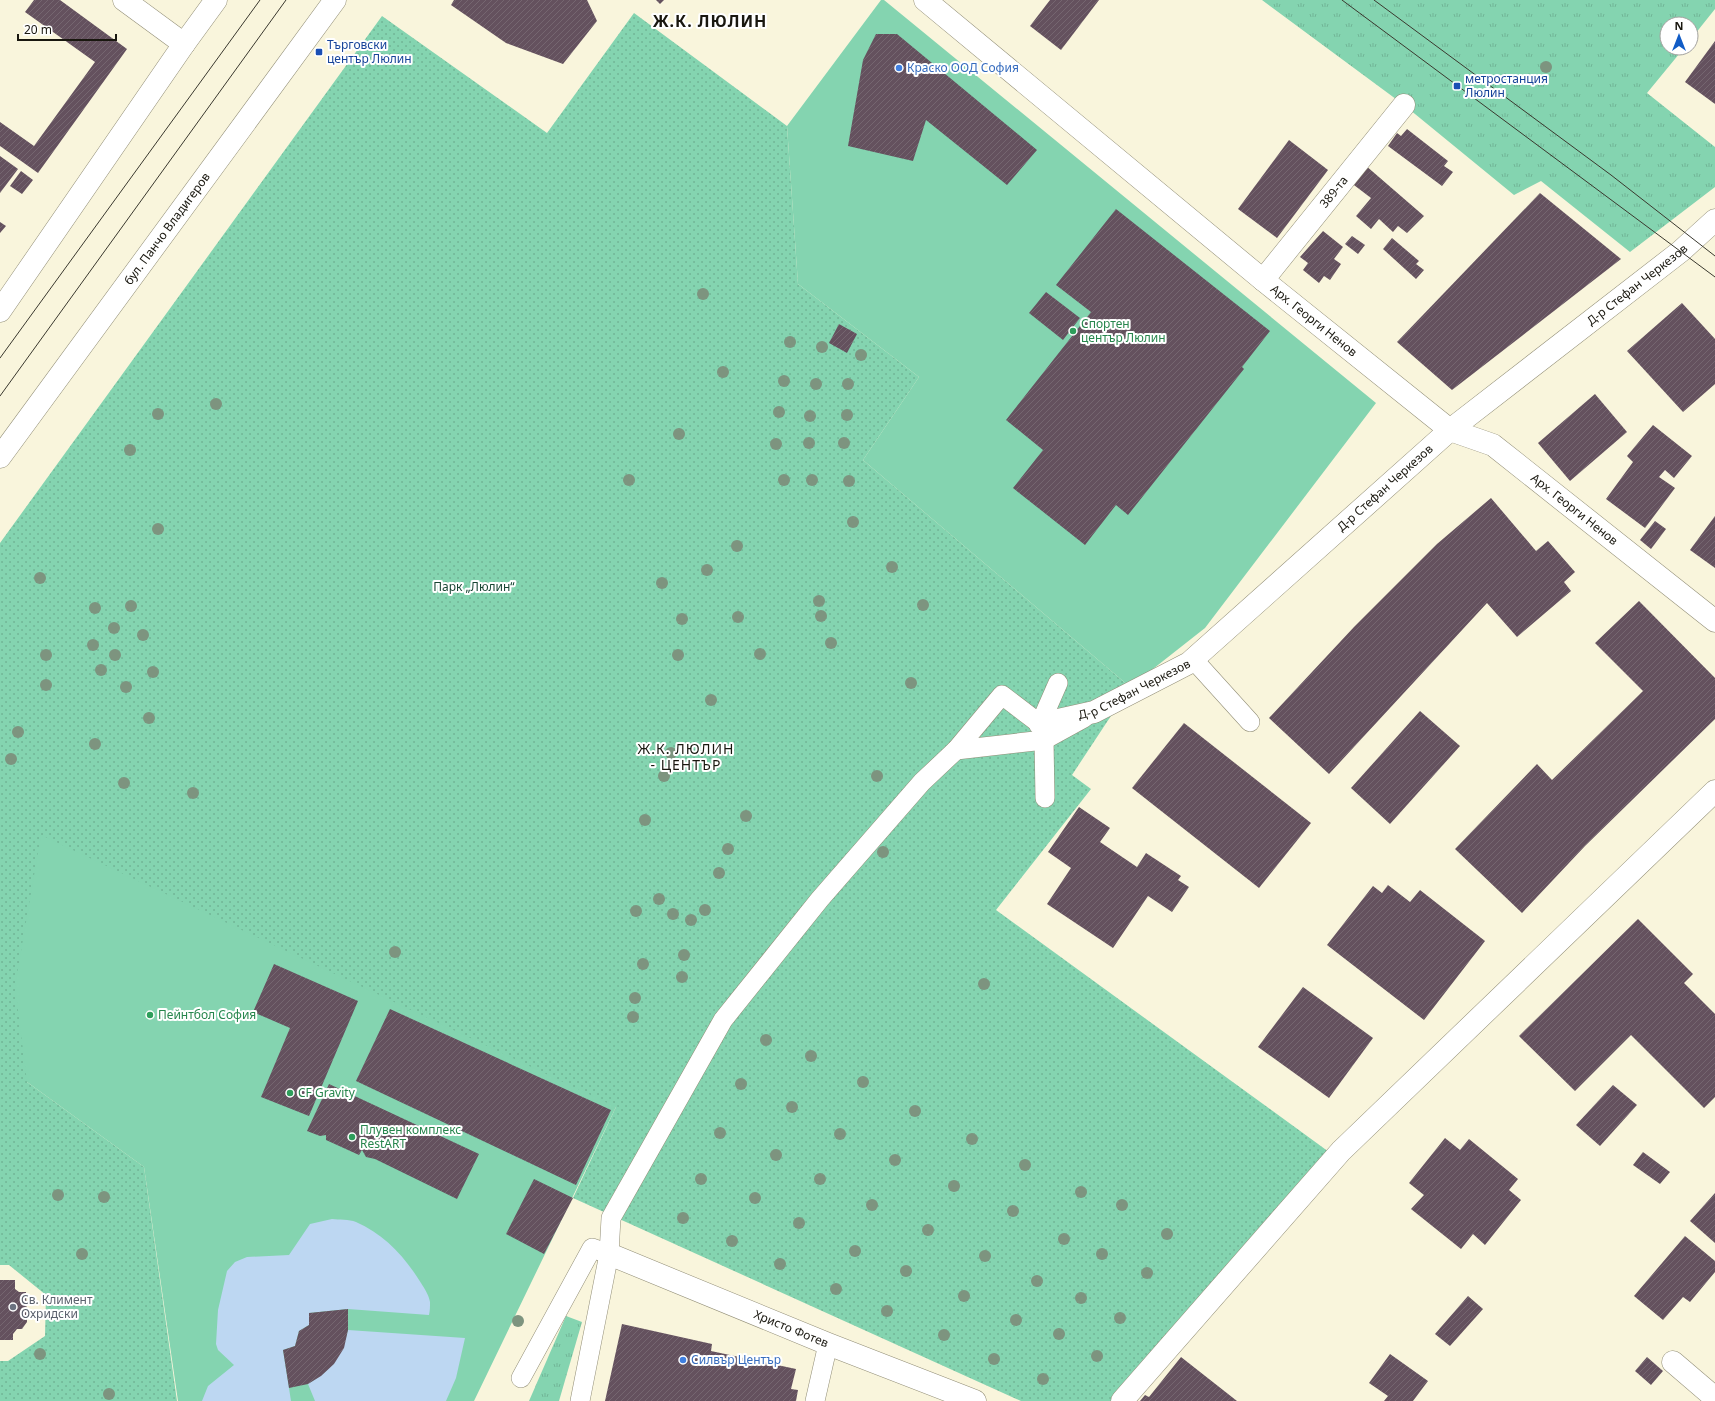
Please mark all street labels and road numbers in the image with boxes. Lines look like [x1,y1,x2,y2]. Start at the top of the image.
street label: бул. Панчо Владигеров [120,169,214,288]
street label: 389-та [1315,172,1352,211]
street label: Д-р Стефан Черкезов [1583,240,1691,329]
street label: Арх. Георги Ненов [1267,280,1361,360]
street label: Д-р Стефан Черкезов [1333,440,1437,535]
street label: Арх. Георги Ненов [1528,469,1622,549]
street label: Д-р Стефан Черкезов [1076,655,1193,723]
street label: Христо Фотев [752,1306,831,1351]

